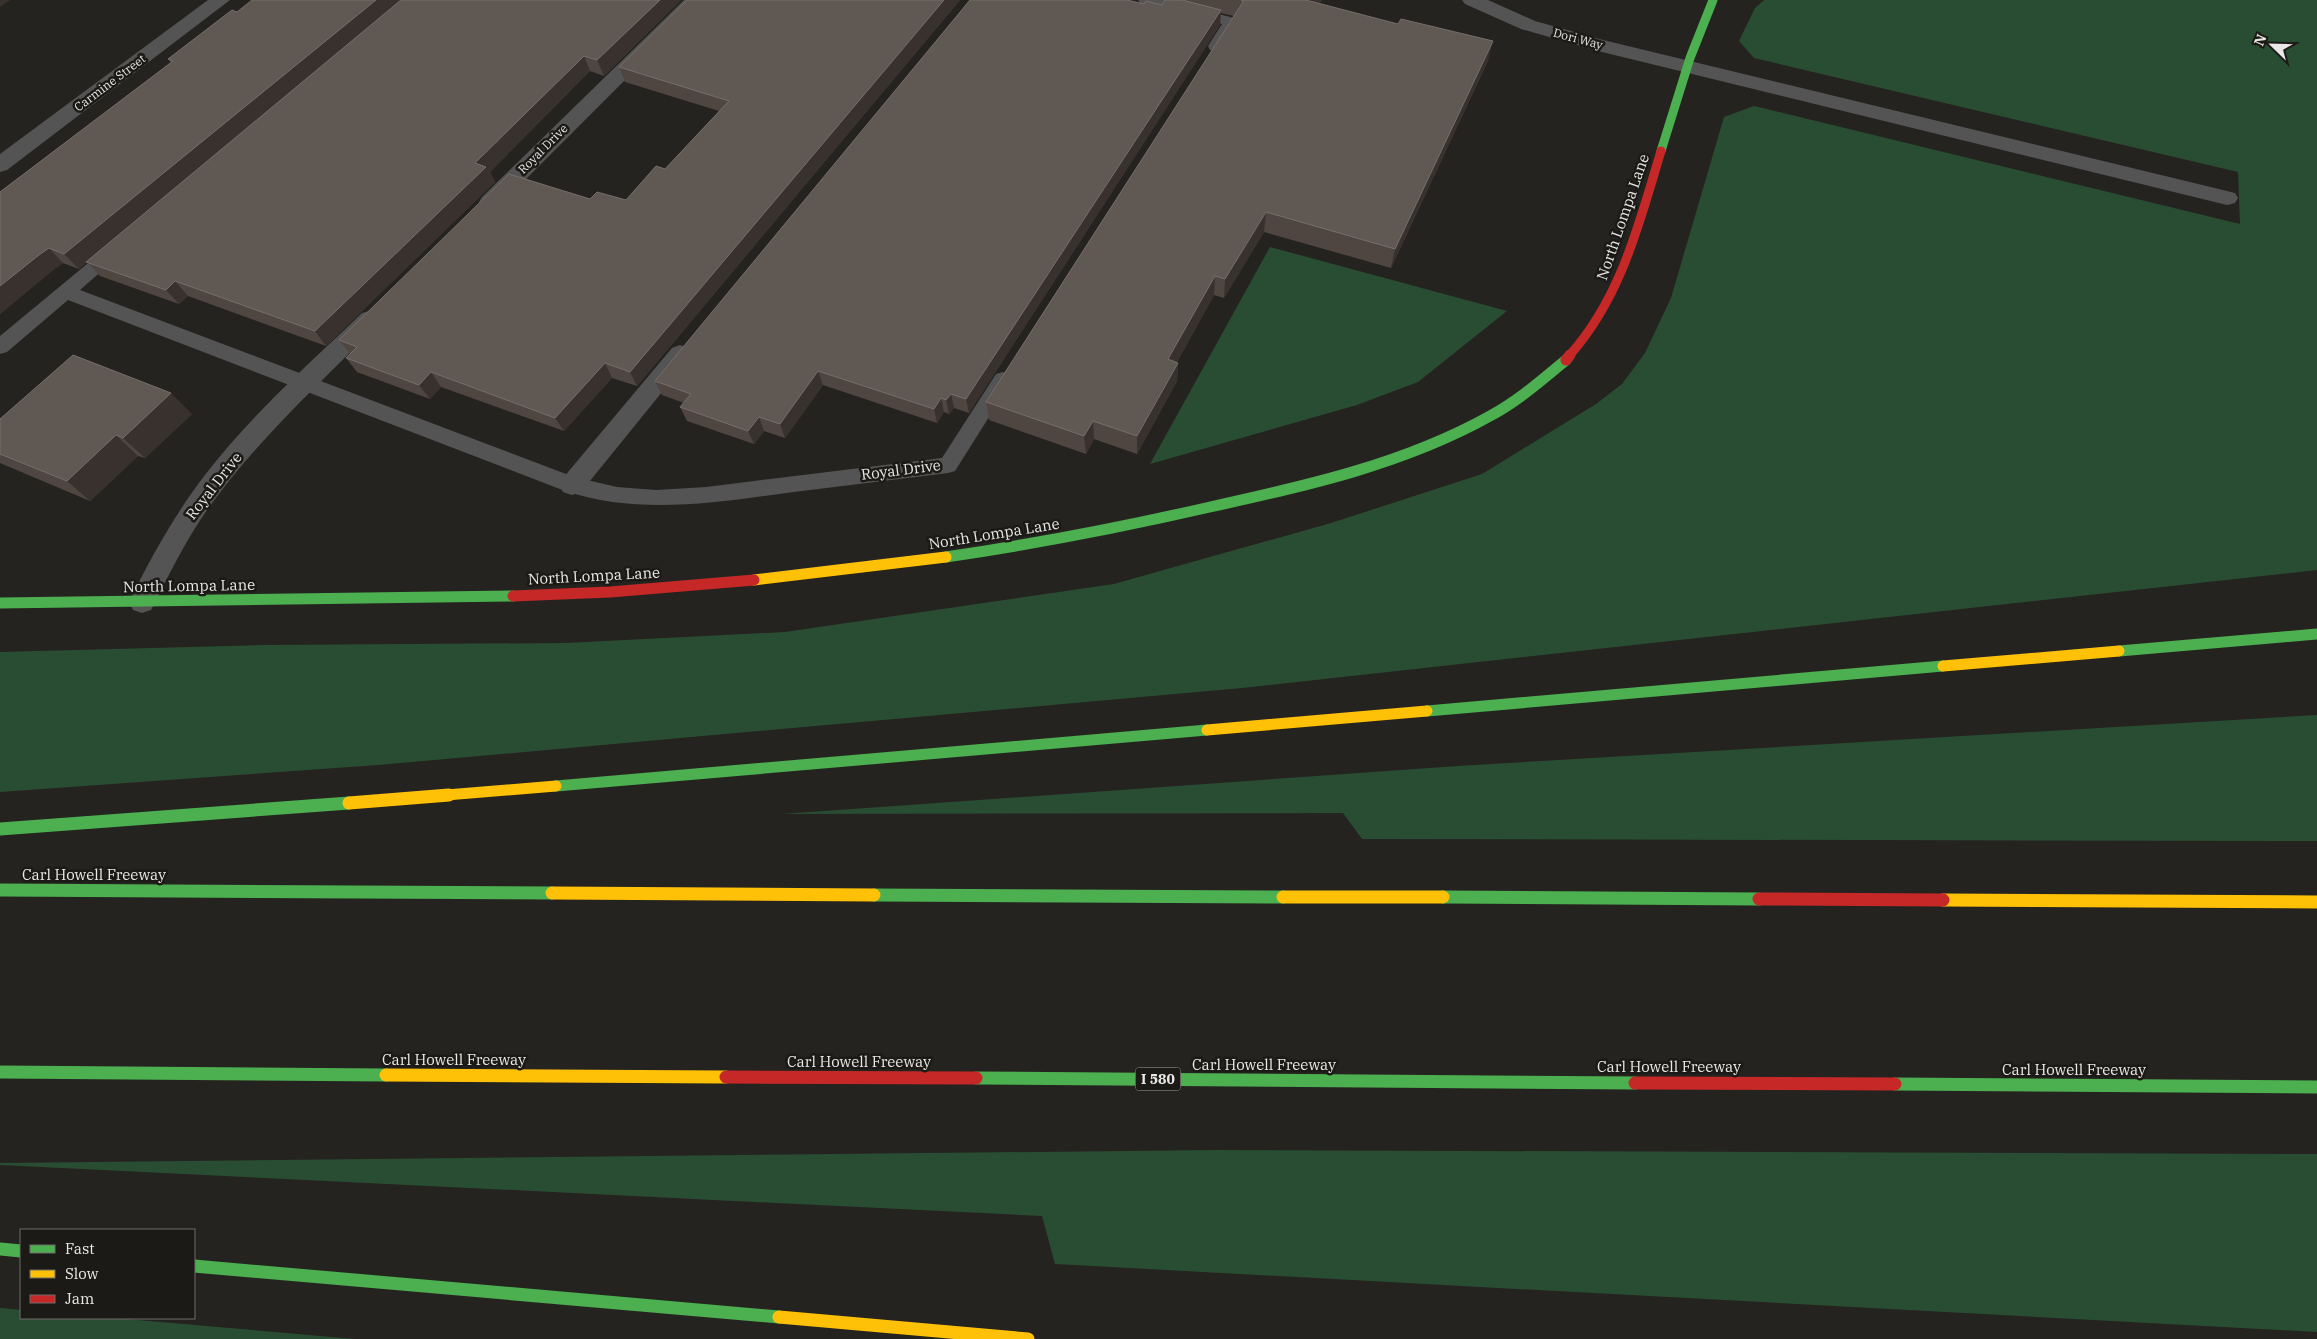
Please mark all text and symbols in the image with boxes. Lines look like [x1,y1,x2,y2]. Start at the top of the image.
north arrow [2247,20,2297,70]
street label: Dori Way [1552,25,1605,52]
text: N [2250,31,2270,49]
street label: Carmine Street [71,51,148,114]
street label: Royal Drive [515,121,571,177]
street label: North Lompa Lane [1592,151,1653,283]
street label: Royal Drive [181,448,246,523]
street label: Royal Drive [860,455,942,484]
street label: North Lompa Lane [927,514,1061,553]
street label: North Lompa Lane [527,563,661,588]
street label: North Lompa Lane [123,575,255,596]
street label: Carl Howell Freeway [22,865,166,884]
street label: Carl Howell Freeway [382,1050,526,1069]
street label: Carl Howell Freeway [787,1052,931,1071]
street label: Carl Howell Freeway [1192,1055,1336,1074]
street label: Carl Howell Freeway [1597,1057,1741,1076]
street label: Carl Howell Freeway [2002,1060,2146,1079]
road number: I 580 [1136,1068,1180,1090]
legend [20,1229,195,1319]
text: Fast [65,1239,95,1258]
text: Slow [65,1264,99,1283]
text: Jam [65,1289,94,1308]

